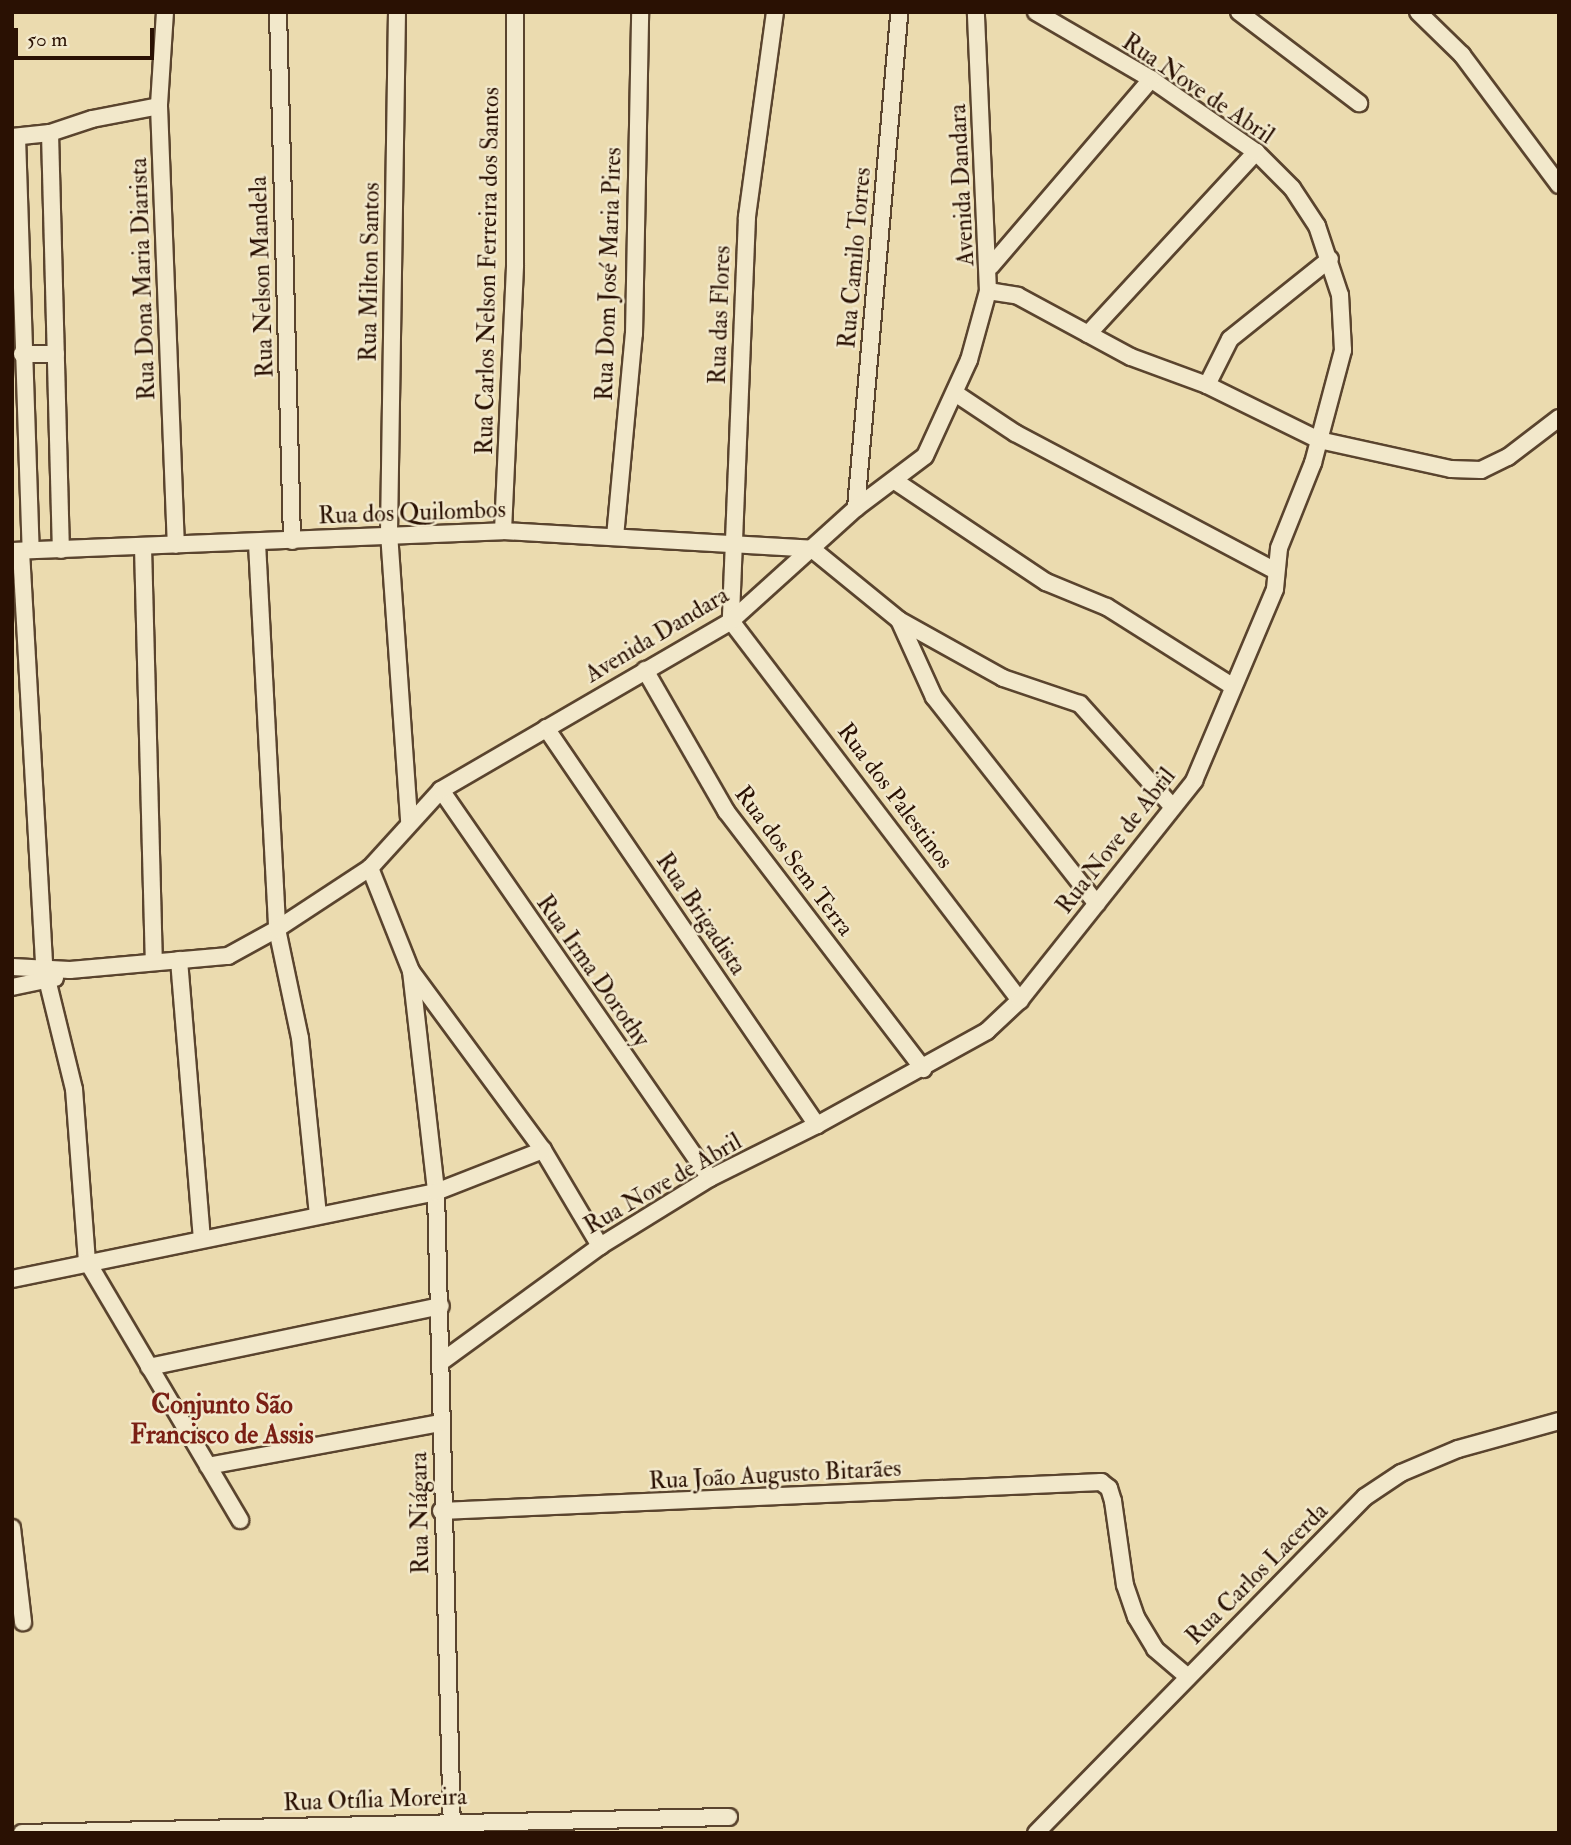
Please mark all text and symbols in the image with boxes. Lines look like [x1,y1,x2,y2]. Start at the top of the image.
scale bar [18,14,158,58]
text: 50 m [27,26,68,53]
street label: Rua Nove de Abril [1117,28,1279,150]
street label: Rua Carlos Nelson Ferreira dos Santos [470,87,506,455]
street label: Avenida Dandara [943,103,981,267]
street label: Rua Dom José Maria Pires [590,147,628,401]
street label: Rua Dona Maria Diarista [124,157,162,401]
street label: Rua Camilo Torres [833,166,877,350]
street label: Rua Nelson Mandela [244,176,280,378]
street label: Rua Milton Santos [354,182,386,362]
street label: Rua das Flores [703,245,737,385]
street label: Rua dos Quilombos [318,495,506,531]
street label: Avenida Dandara [580,581,734,689]
street label: Rua dos Palestinos [831,718,959,874]
street label: Rua Nove de Abril [1050,762,1182,920]
street label: Rua dos Sem Terra [728,780,860,942]
street label: Rua Brigadista [650,848,752,980]
street label: Rua Irma Dorothy [530,890,656,1052]
street label: Rua Nove de Abril [579,1127,747,1241]
district label: Conjunto São Francisco de Assis [130,1390,314,1452]
street label: Rua Niágara [405,1452,435,1574]
street label: Rua João Augusto Bitarães [648,1454,902,1496]
street label: Rua Carlos Lacerda [1180,1497,1334,1651]
street label: Rua Otília Moreira [283,1782,467,1818]

